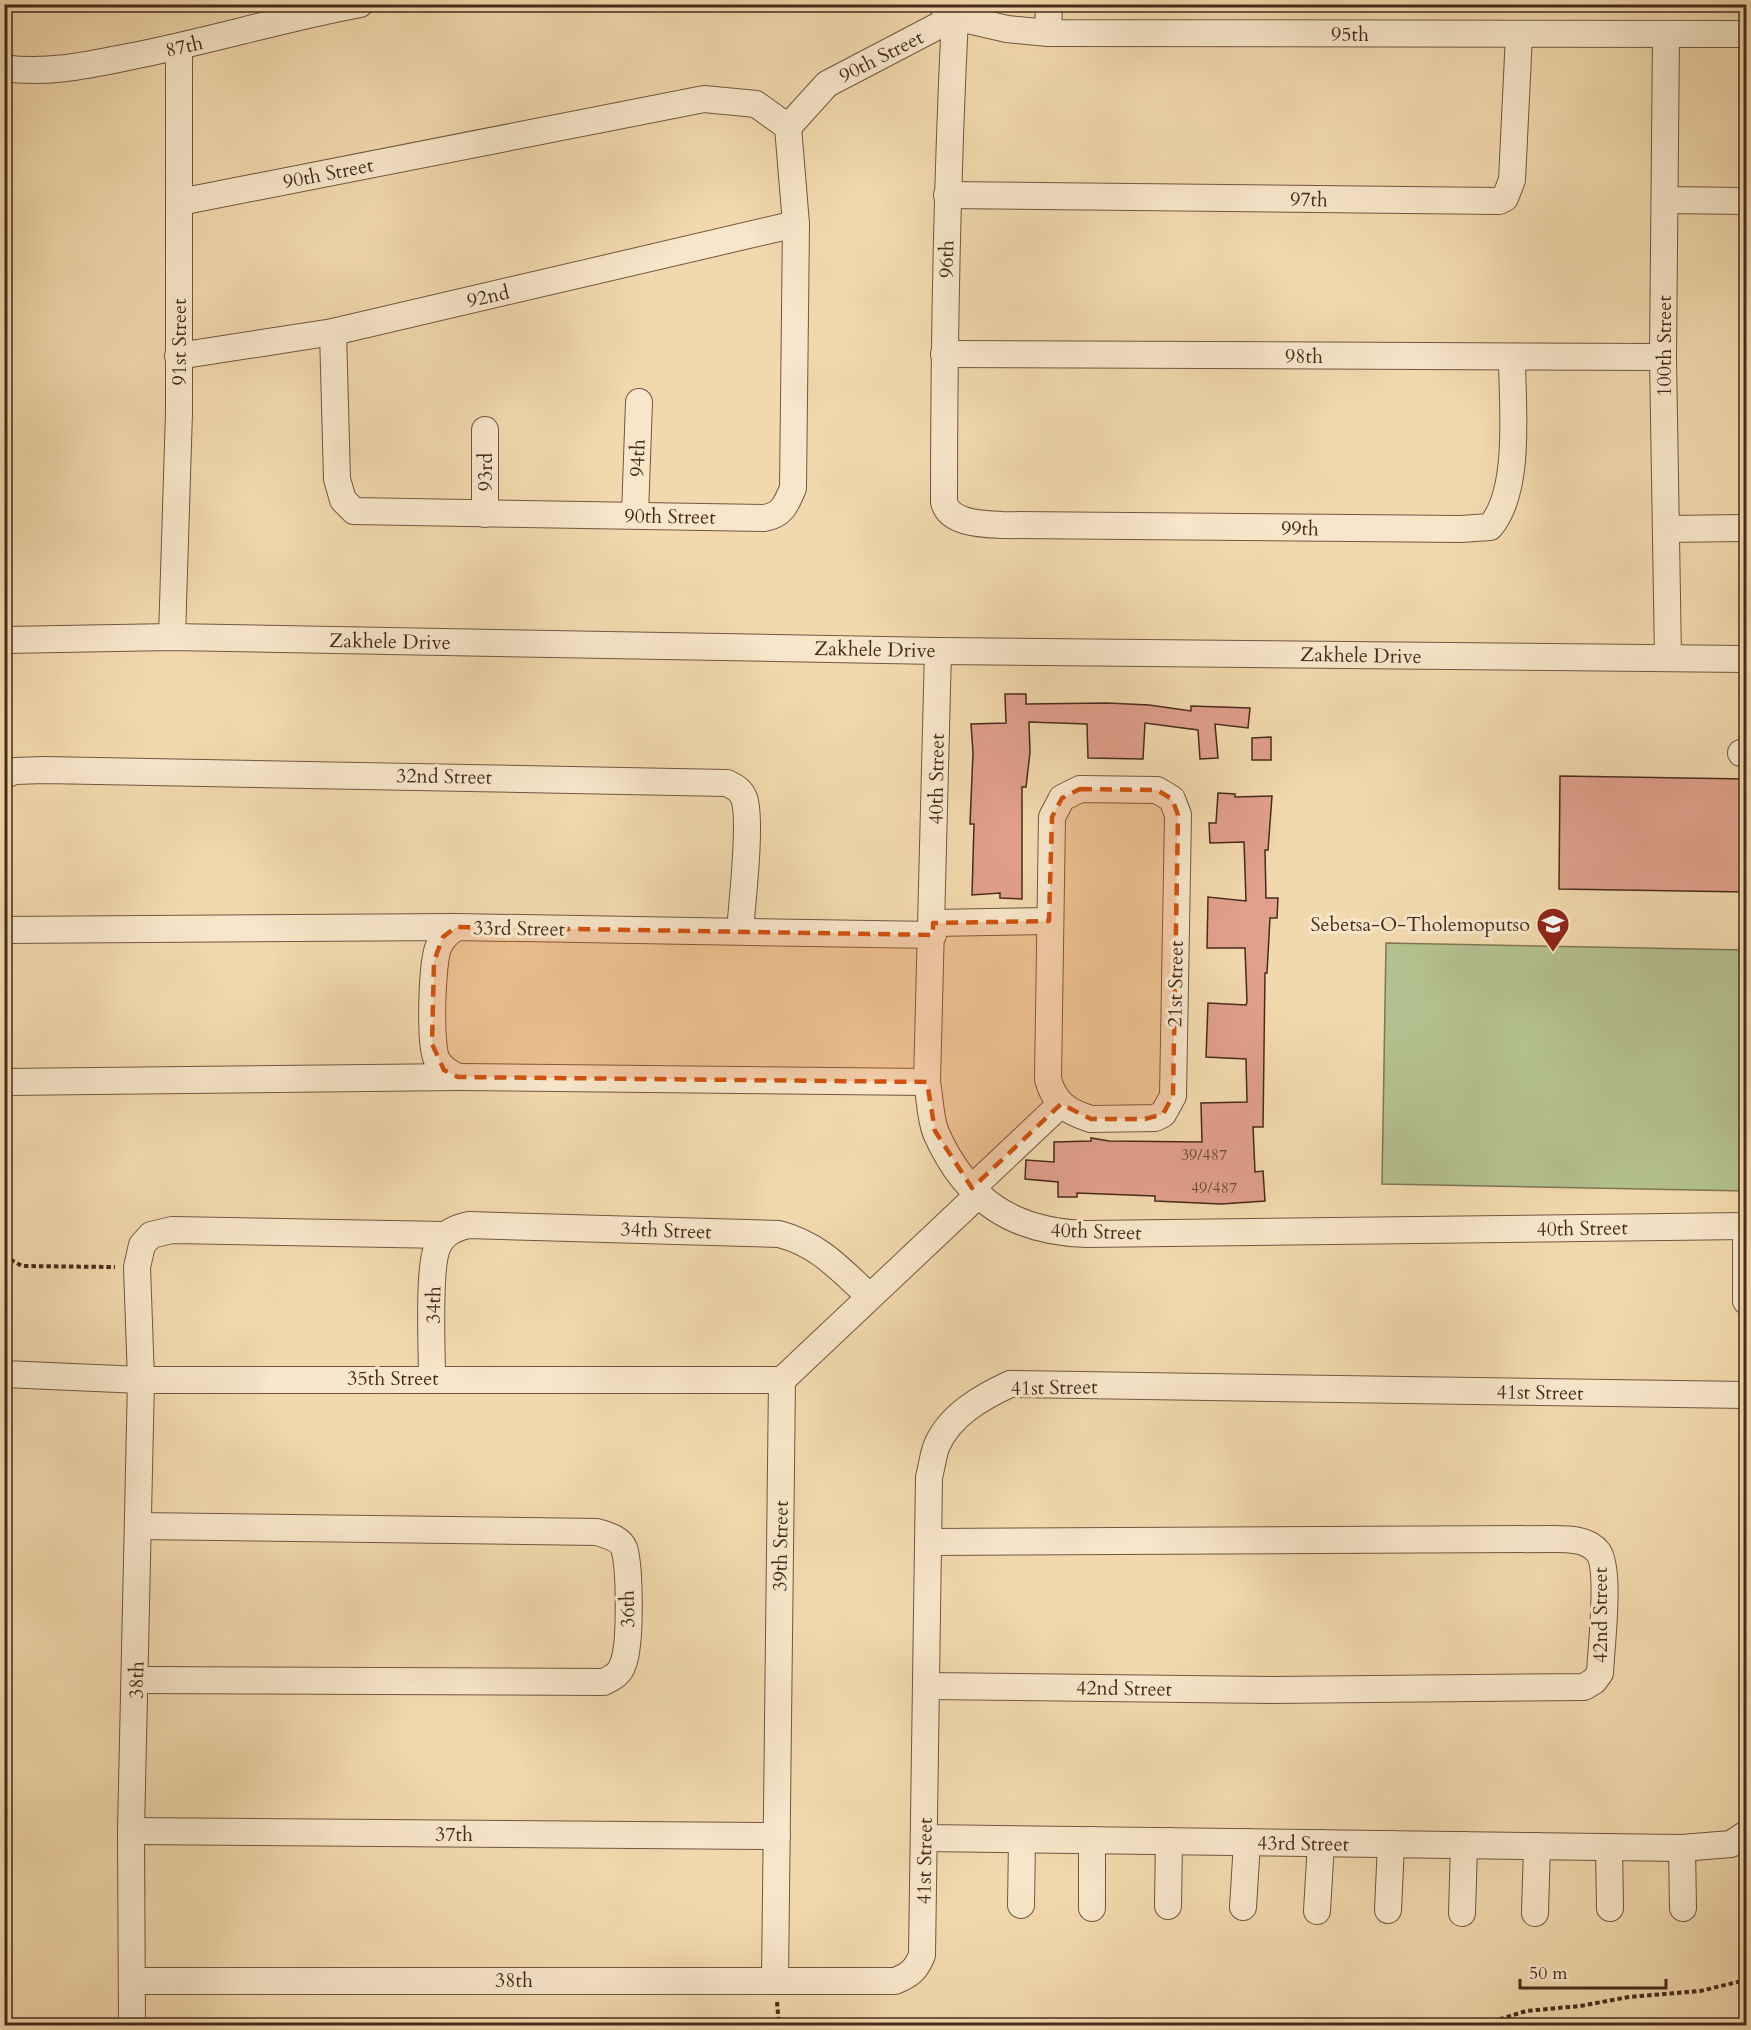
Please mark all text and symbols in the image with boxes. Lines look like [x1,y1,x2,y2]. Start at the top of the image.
street label: 95th [1331,21,1369,48]
street label: 90th Street [834,23,929,89]
street label: 87th [163,29,206,64]
street label: 90th Street [281,151,376,195]
street label: 97th [1290,186,1328,213]
street label: 96th [933,240,960,278]
street label: 92nd [464,278,512,314]
street label: 100th Street [1651,295,1678,397]
street label: 91st Street [166,298,193,385]
street label: 98th [1285,343,1323,370]
street label: 94th [623,439,652,477]
street label: 93rd [472,452,499,491]
street label: 90th Street [624,502,717,531]
street label: 99th [1281,515,1319,542]
street label: Zakhele Drive [329,627,451,656]
street label: Zakhele Drive [814,635,936,664]
street label: Zakhele Drive [1300,641,1422,670]
street label: 40th Street [922,732,951,825]
street label: 32nd Street [396,762,493,791]
school or university icon: Sebetsa-O-Tholemoputso [1535,906,1571,953]
place label: Sebetsa-O-Tholemoputso [1311,911,1530,938]
street label: 33rd Street [473,914,566,943]
street label: 21st Street [1161,940,1190,1028]
house number: 39/487 [1181,1144,1227,1166]
house number: 49/487 [1191,1177,1237,1199]
street label: 40th Street [1536,1214,1629,1243]
street label: 34th Street [620,1215,713,1246]
street label: 40th Street [1050,1216,1143,1247]
street label: 34th [420,1286,447,1324]
street label: 35th Street [347,1365,439,1392]
street label: 41st Street [1010,1373,1098,1402]
street label: 41st Street [1496,1378,1584,1407]
street label: 39th Street [766,1499,795,1592]
street label: 42nd Street [1587,1566,1614,1663]
street label: 36th [614,1590,641,1628]
street label: 38th [123,1661,150,1699]
street label: 42nd Street [1076,1674,1173,1703]
street label: 41st Street [910,1817,939,1905]
street label: 37th [435,1821,473,1848]
street label: 43rd Street [1257,1829,1350,1858]
scale bar [1520,1952,1666,1990]
text: 50 m [1529,1961,1568,1986]
street label: 38th [495,1967,533,1994]

